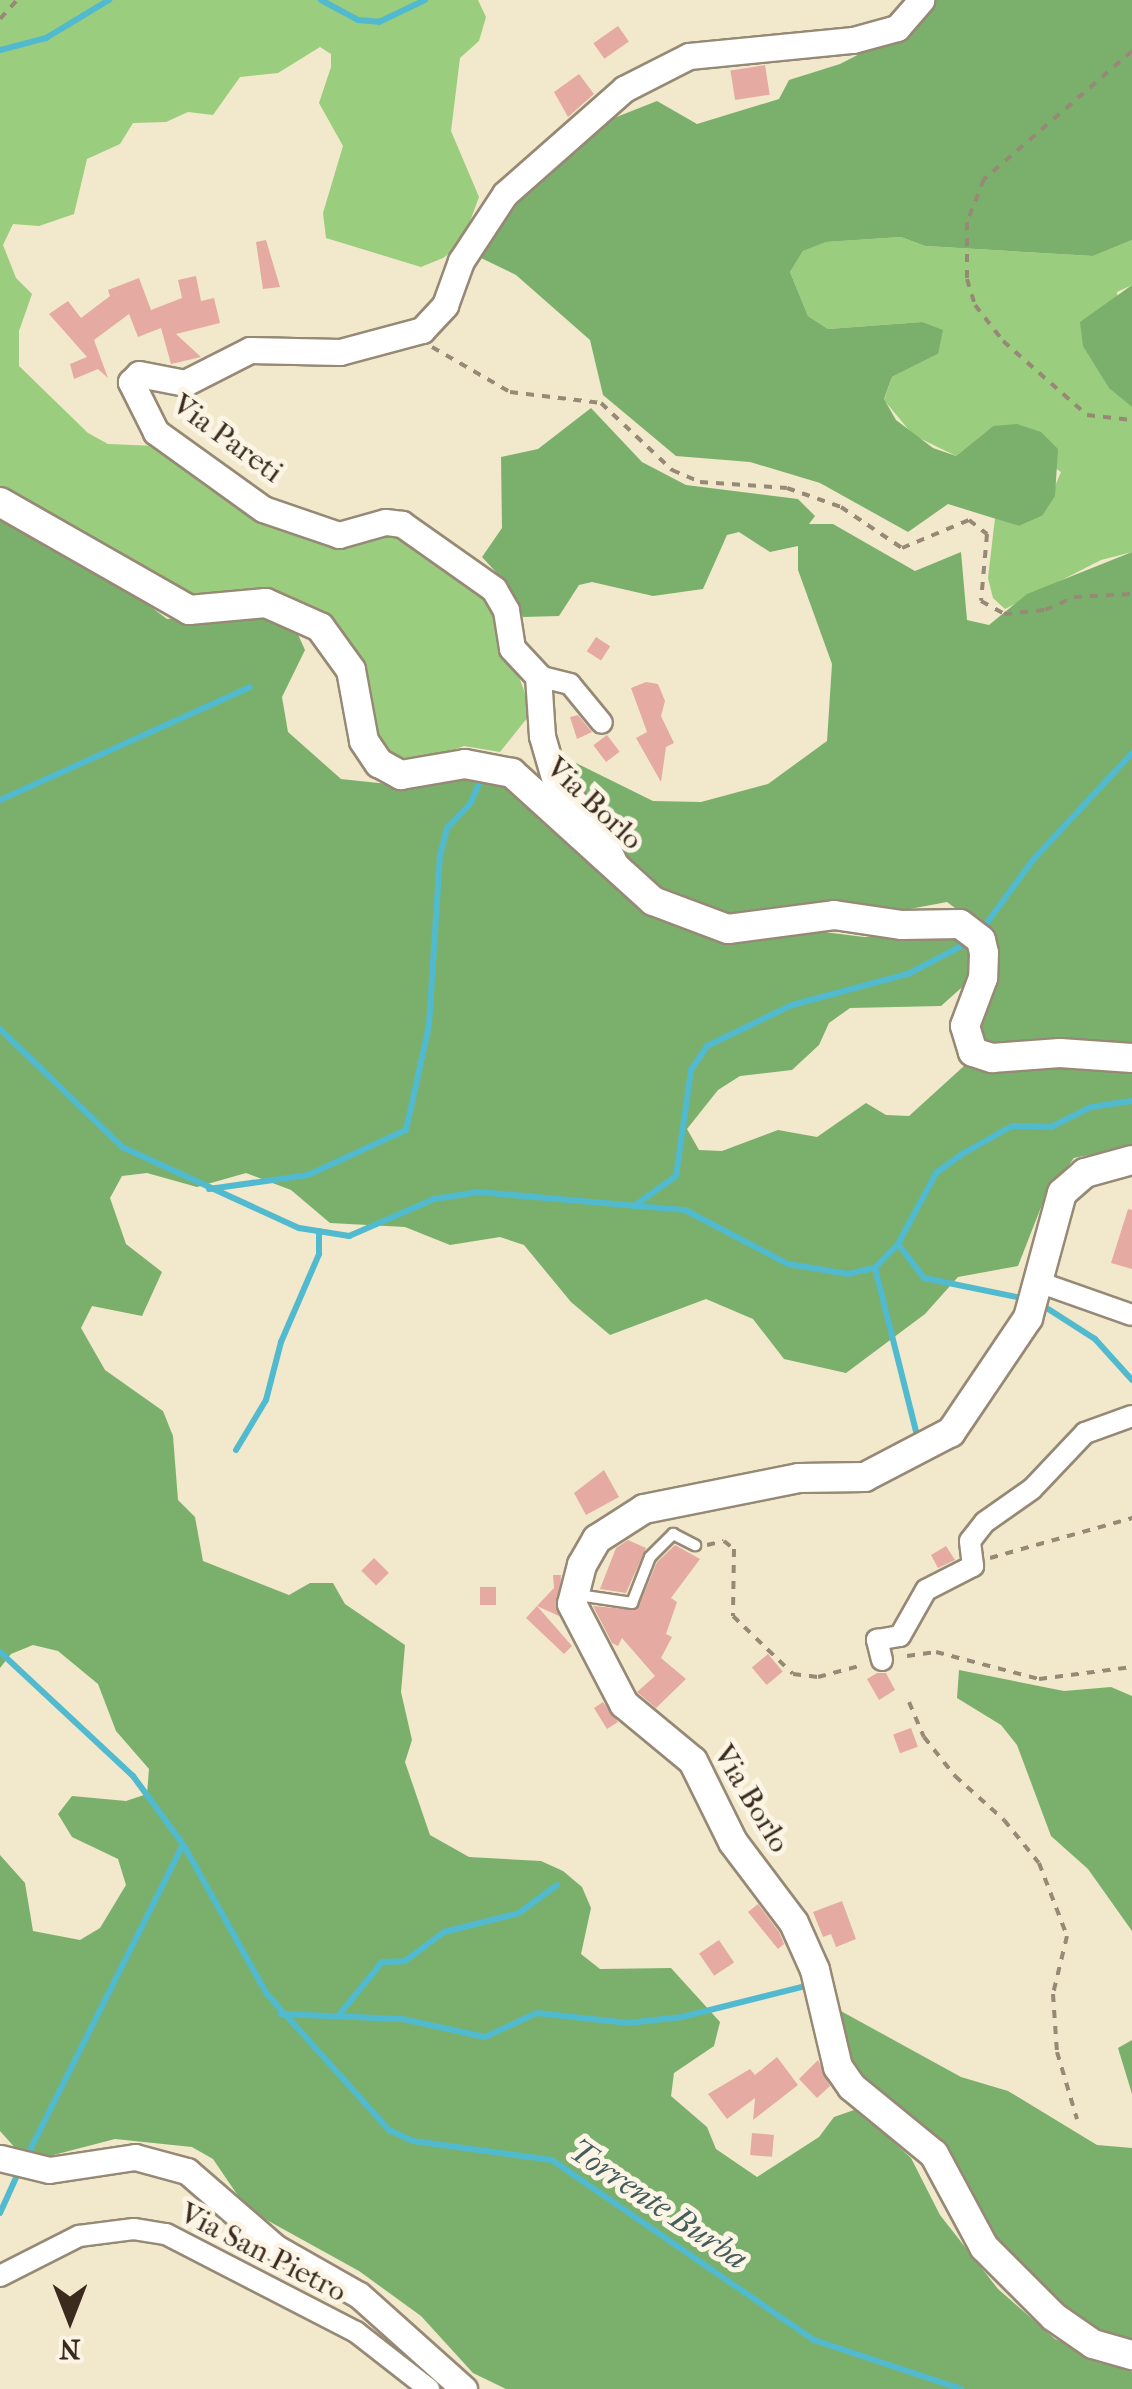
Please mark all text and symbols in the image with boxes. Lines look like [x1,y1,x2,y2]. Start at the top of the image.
street label: Via Pareti [165,387,289,491]
street label: Via Borlo [538,750,650,858]
street label: Via Borlo [705,1739,797,1859]
water label: Torrente Burba [562,2131,754,2279]
street label: Via San Pietro [174,2196,352,2310]
north arrow [20,2269,120,2369]
text: N [59,2333,81,2366]

